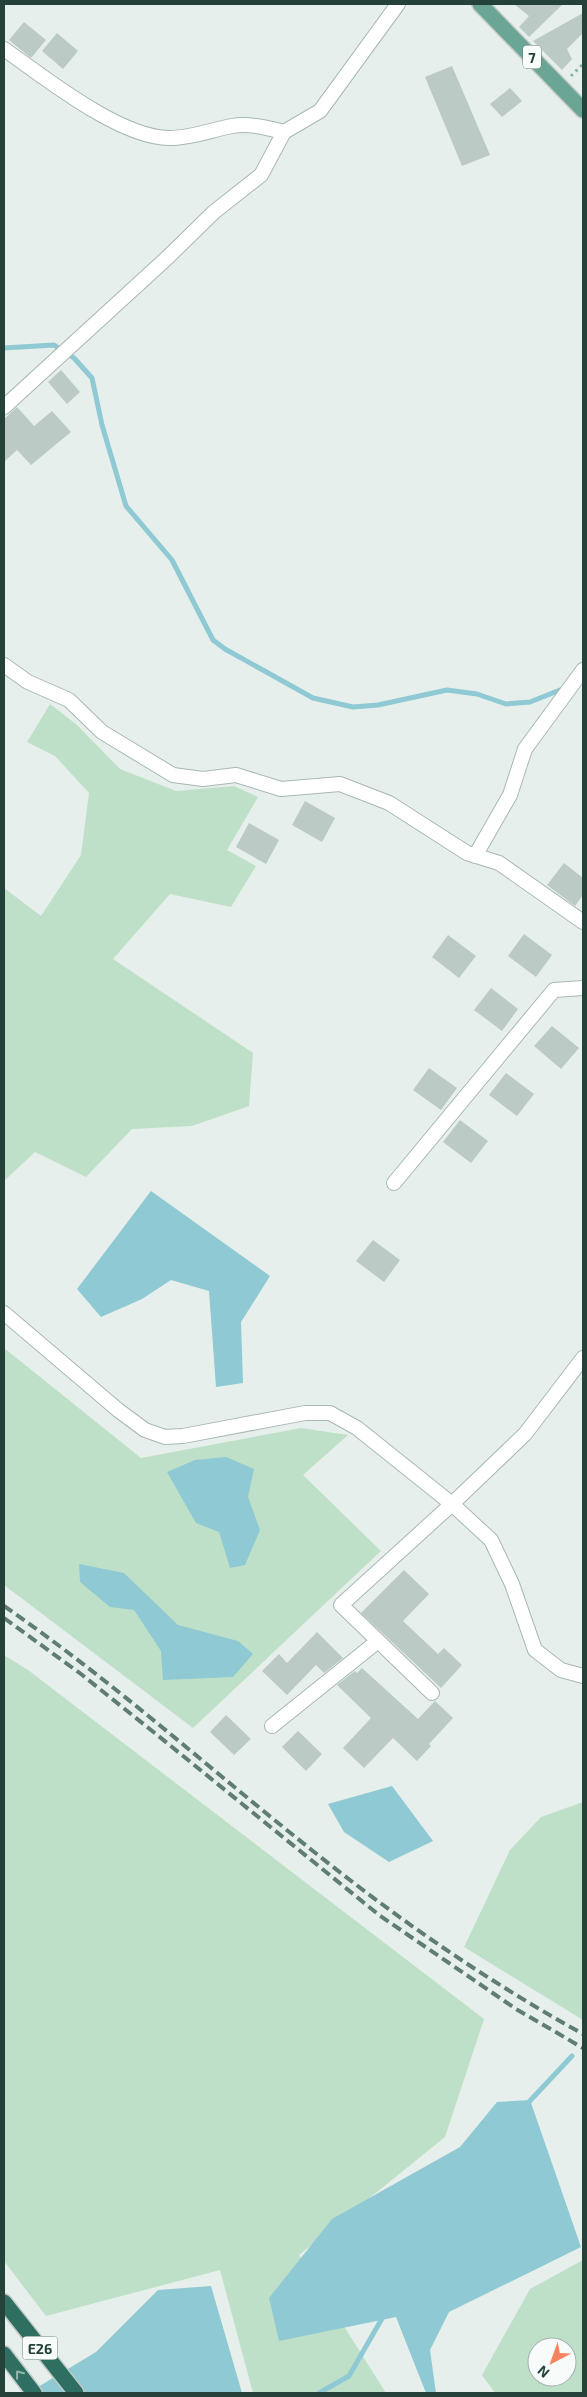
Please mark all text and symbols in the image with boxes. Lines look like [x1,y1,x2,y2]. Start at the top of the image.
road number: 7 [523,46,541,68]
road number: E26 [22,2336,58,2360]
north arrow [527,2337,577,2387]
text: N [534,2362,553,2382]
one-way arrow [16,2370,25,2380]

